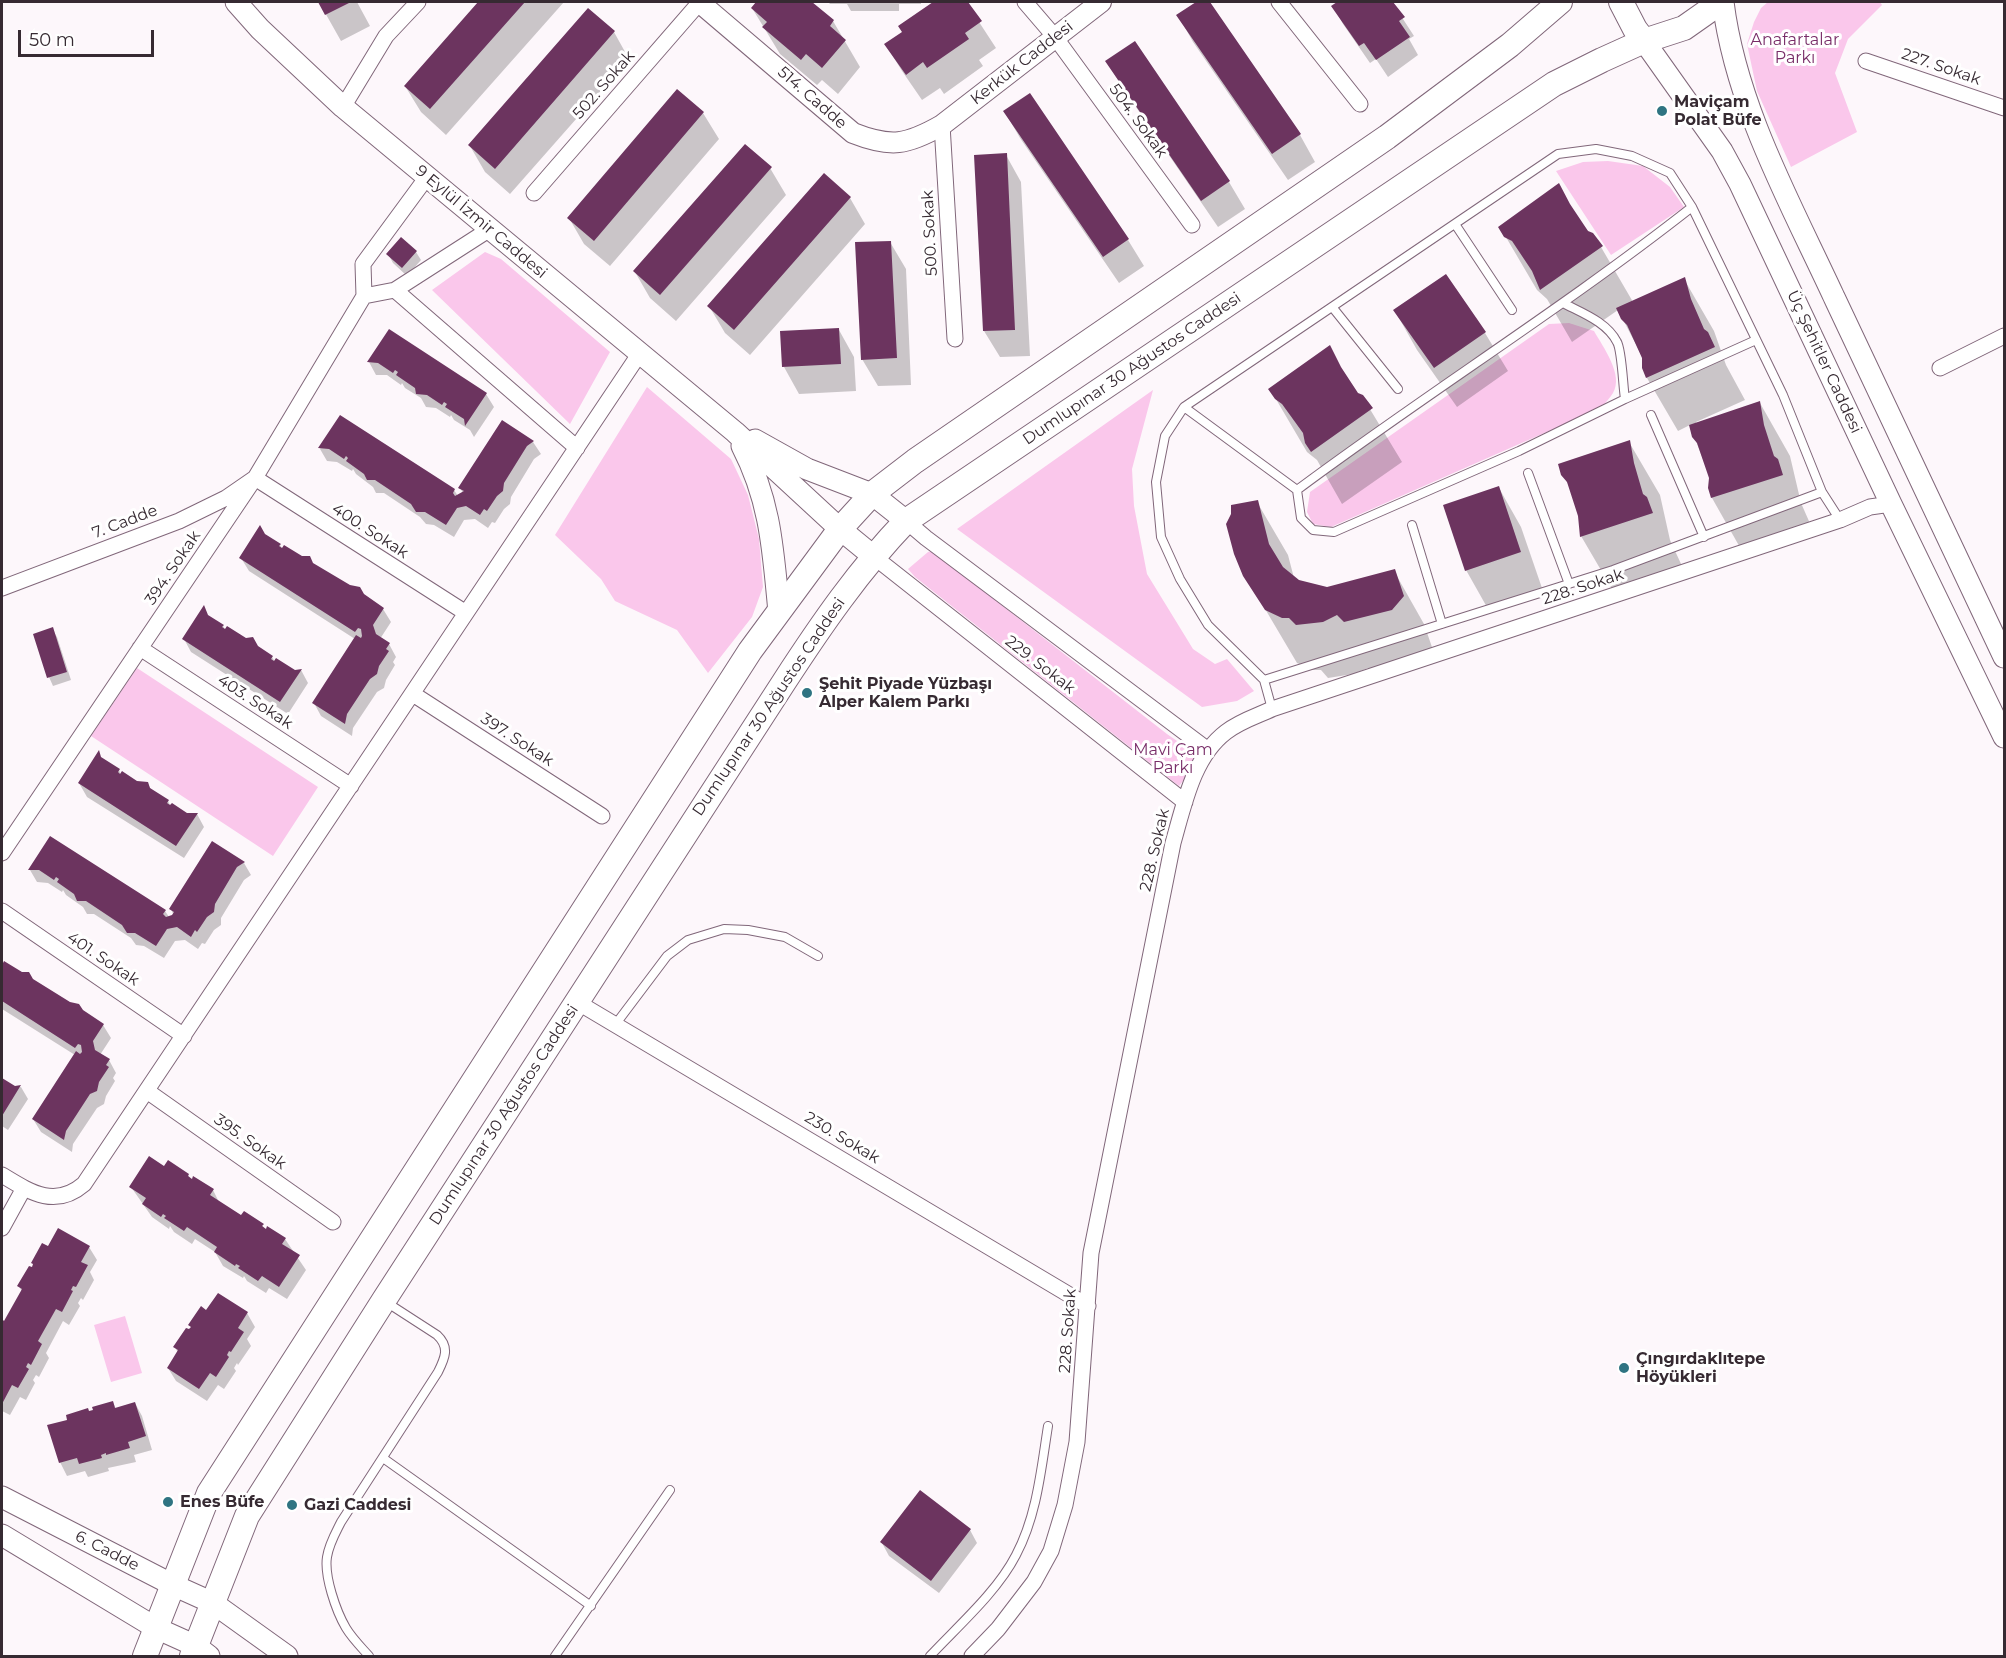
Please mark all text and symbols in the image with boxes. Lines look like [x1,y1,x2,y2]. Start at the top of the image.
street label: Kerkük Caddesi [967,17,1077,109]
scale bar [21,18,158,56]
text: 50 m [29,29,75,51]
park label: Anafartalar Parkı [1751,30,1839,68]
street label: 227. Sokak [1899,44,1983,90]
street label: 502. Sokak [569,47,639,123]
street label: 514. Cadde [774,63,850,133]
street label: 504. Sokak [1105,80,1171,162]
place label: Maviçam Polat Büfe [1674,92,1762,130]
marker: Maviçam Polat Büfe [1655,104,1669,118]
street label: 9 Eylül İzmir Caddesi [411,161,551,283]
street label: 500. Sokak [918,190,942,276]
street label: Üç Şehitler Caddesi [1782,287,1866,437]
street label: Dumlupınar 30 Ağustos Caddesi [1019,289,1245,449]
street label: 400. Sokak [328,499,412,563]
street label: 7. Cadde [90,501,160,543]
street label: 394. Sokak [141,527,205,609]
street label: 228. Sokak [1540,565,1626,609]
street label: Dumlupınar 30 Ağustos Caddesi [689,594,849,820]
street label: 229. Sokak [1001,632,1079,698]
street label: 403. Sokak [214,671,296,733]
place label: Şehit Piyade Yüzbaşı Alper Kalem Parkı [819,674,992,712]
marker: Şehit Piyade Yüzbaşı Alper Kalem Parkı [800,686,814,700]
street label: 397. Sokak [477,709,557,771]
park label: Mavi Çam Parkı [1133,740,1213,778]
street label: 228. Sokak [1136,807,1174,893]
street label: 401. Sokak [63,928,143,990]
street label: Dumlupınar 30 Ağustos Caddesi [425,1001,583,1229]
street label: 230. Sokak [801,1108,883,1168]
street label: 395. Sokak [210,1110,290,1174]
street label: 228. Sokak [1055,1288,1081,1374]
place label: Çıngırdaklıtepe Höyükleri [1636,1349,1765,1387]
marker: Çıngırdaklıtepe Höyükleri [1617,1361,1631,1375]
place label: Enes Büfe [180,1492,264,1512]
marker: Enes Büfe [161,1495,175,1509]
place label: Gazi Caddesi [304,1495,411,1515]
marker: Gazi Caddesi [285,1498,299,1512]
street label: 6. Cadde [72,1527,142,1575]

